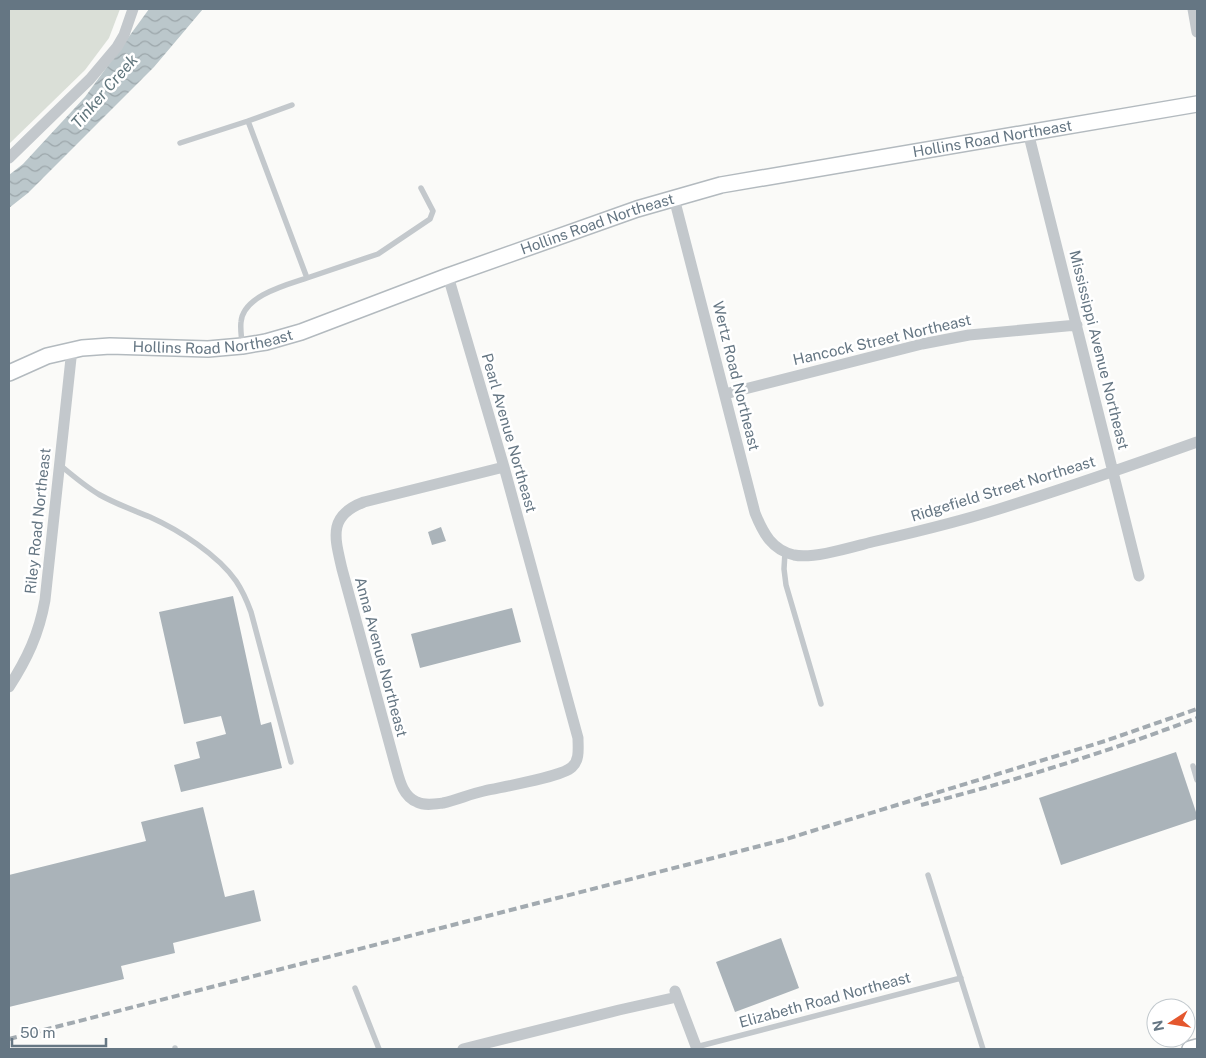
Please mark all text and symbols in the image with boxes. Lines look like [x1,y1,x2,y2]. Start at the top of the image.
water label: Tinker Creek [67,50,142,132]
street label: Hollins Road Northeast [911,116,1073,160]
street label: Hollins Road Northeast [518,190,676,258]
street label: Mississippi Avenue Northeast [1066,248,1133,451]
street label: Wertz Road Northeast [710,299,763,452]
street label: Hancock Street Northeast [791,311,973,368]
street label: Hollins Road Northeast [133,326,295,357]
street label: Pearl Avenue Northeast [479,351,540,515]
street label: Riley Road Northeast [21,447,54,595]
street label: Ridgefield Street Northeast [909,452,1097,525]
street label: Anna Avenue Northeast [352,575,411,739]
street label: Elizabeth Road Northeast [737,968,913,1031]
north arrow [1146,998,1196,1048]
scale bar [12,1016,106,1048]
text: N [1149,1019,1167,1033]
text: 50 m [20,1024,55,1041]

